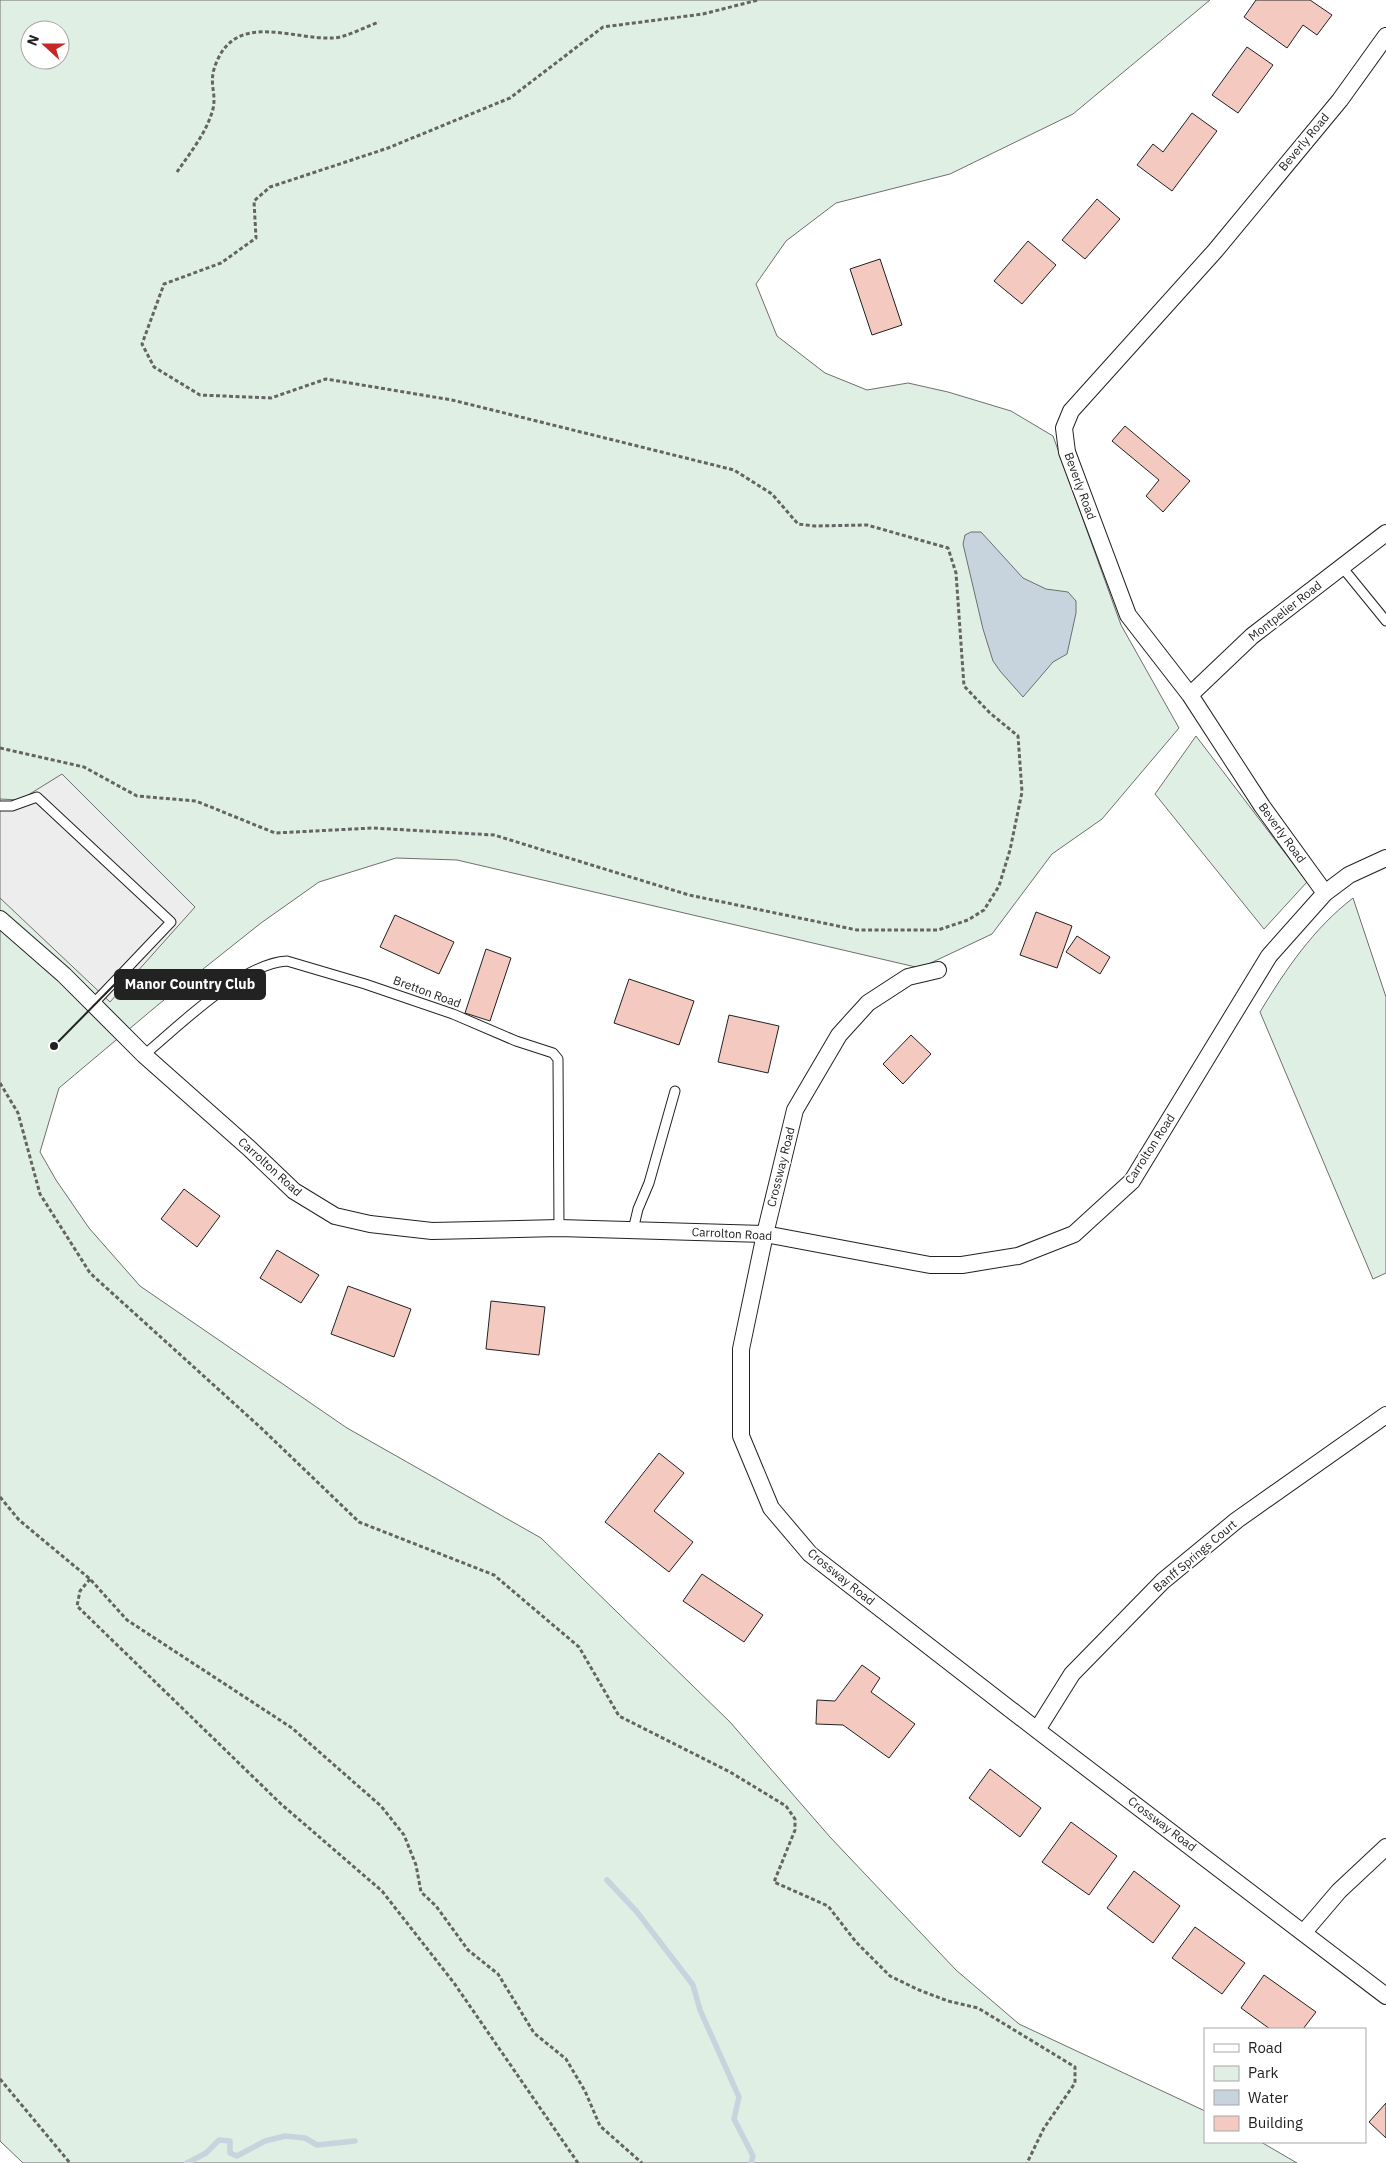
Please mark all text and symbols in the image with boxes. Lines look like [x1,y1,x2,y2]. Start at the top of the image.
north arrow [20,20,70,70]
text: N [23,32,43,48]
street label: Beverly Road [1275,110,1332,174]
street label: Beverly Road [1061,450,1100,522]
street label: Montpelier Road [1245,577,1324,644]
street label: Beverly Road [1256,800,1309,866]
callout: Manor Country Club [115,970,265,999]
street label: Bretton Road [391,972,463,1011]
text: Manor Country Club [125,975,255,993]
street label: Carrolton Road [1121,1111,1178,1187]
street label: Crossway Road [763,1125,798,1208]
street label: Carrolton Road [235,1134,305,1199]
street label: Carrolton Road [691,1224,773,1243]
street label: Banff Springs Court [1150,1516,1240,1595]
street label: Crossway Road [805,1545,878,1608]
street label: Crossway Road [1125,1793,1200,1854]
legend [1204,2028,1366,2143]
text: Road [1248,2038,1283,2057]
text: Park [1248,2063,1278,2082]
text: Water [1248,2088,1289,2107]
text: Building [1248,2113,1303,2132]

